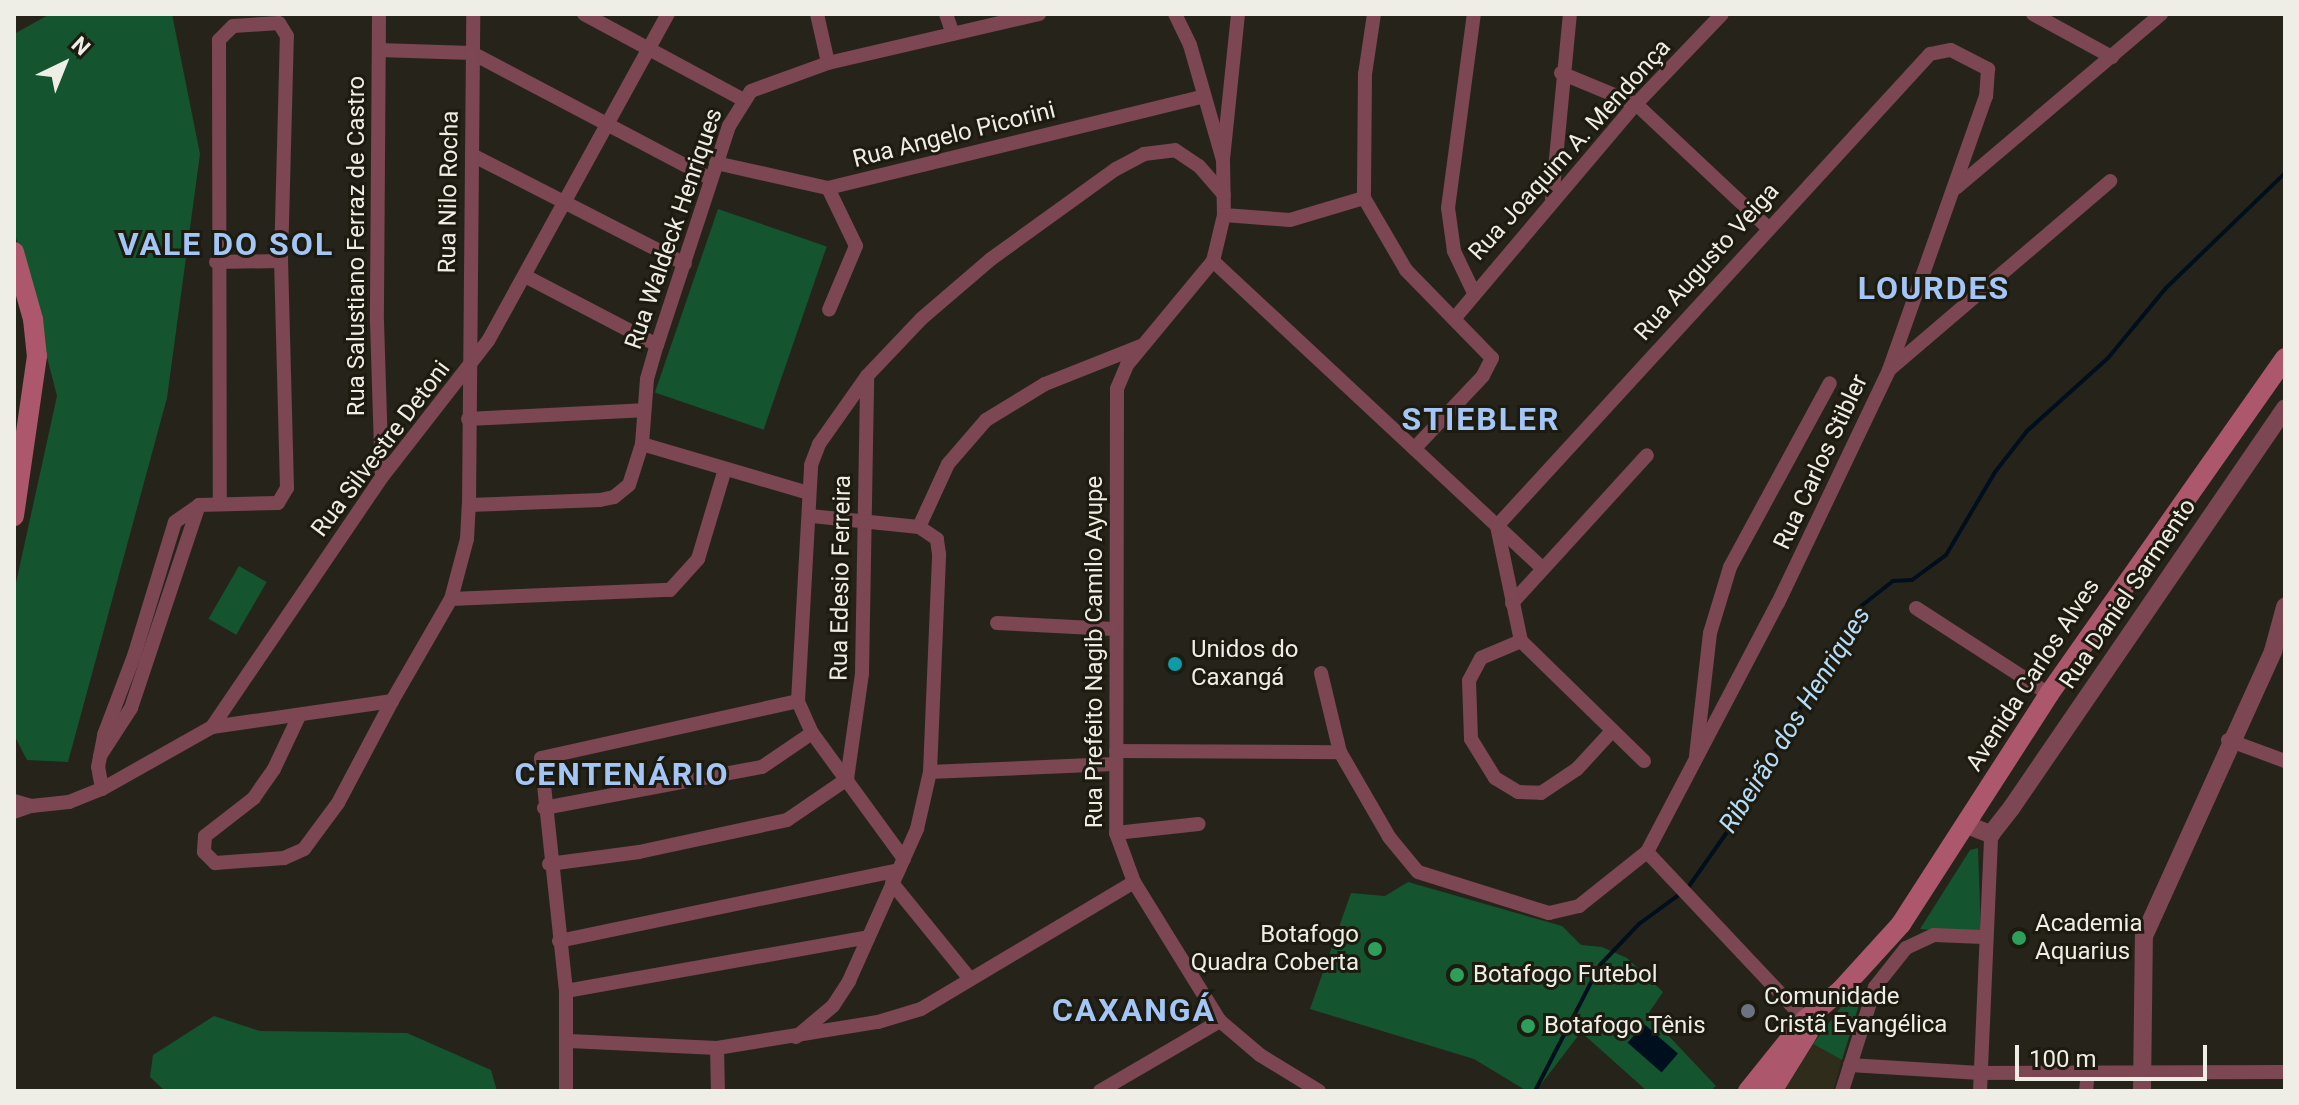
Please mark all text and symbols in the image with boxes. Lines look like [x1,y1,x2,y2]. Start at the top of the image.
north arrow [24,24,104,104]
text: N [67,32,95,61]
street label: Rua Joaquim A. Mendonça [1463,33,1677,267]
street label: Rua Salustiano Ferraz de Castro [343,76,371,416]
street label: Rua Angelo Picorini [850,96,1058,174]
street label: Rua Waldeck Henriques [619,105,729,353]
street label: Rua Nilo Rocha [433,110,465,274]
street label: Rua Augusto Veiga [1629,177,1785,347]
district label: VALE DO SOL [118,225,334,263]
district label: LOURDES [1858,269,2010,307]
street label: Rua Silvestre Detoni [305,355,457,543]
street label: Rua Carlos Stibler [1768,370,1874,554]
district label: STIEBLER [1401,400,1561,438]
street label: Rua Edesio Ferreira [825,475,857,681]
street label: Rua Prefeito Nagib Camilo Ayupe [1081,476,1109,828]
street label: Rua Daniel Sarmento [2054,493,2202,695]
street label: Avenida Carlos Alves [1960,573,2106,777]
water label: Ribeirão dos Henriques [1713,601,1877,839]
place label: Unidos do Caxangá [1191,636,1298,692]
marker: Unidos do Caxangá [1166,655,1184,673]
district label: CENTENÁRIO [514,755,730,793]
place label: Academia Aquarius [2035,910,2142,966]
place label: Botafogo Quadra Coberta [1191,921,1359,977]
marker: Academia Aquarius [2010,929,2028,947]
marker: Botafogo Quadra Coberta [1366,940,1384,958]
place label: Botafogo Futebol [1473,961,1658,989]
marker: Botafogo Futebol [1448,966,1466,984]
place label: Comunidade Cristã Evangélica [1764,983,1947,1039]
district label: CAXANGÁ [1052,991,1216,1029]
marker: Comunidade Cristã Evangélica [1739,1002,1757,1020]
place label: Botafogo Tênis [1544,1012,1706,1040]
marker: Botafogo Tênis [1519,1017,1537,1035]
scale bar [2019,1029,2211,1079]
text: 100 m [2029,1045,2096,1073]

